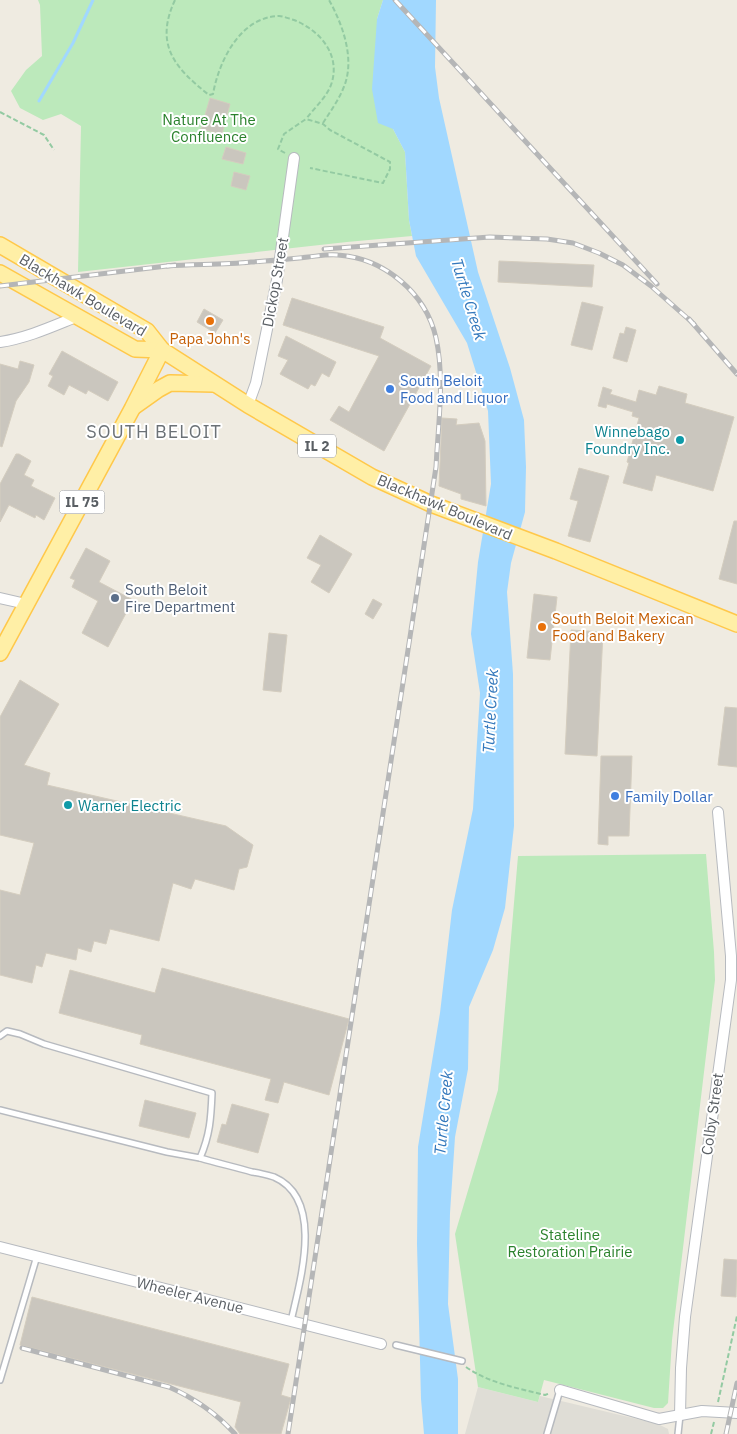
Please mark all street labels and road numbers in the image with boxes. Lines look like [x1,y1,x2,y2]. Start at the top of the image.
street label: Dickop Street [258,236,292,328]
street label: Blackhawk Boulevard [16,249,150,341]
road number: IL 2 [298,434,336,458]
street label: Blackhawk Boulevard [375,470,515,544]
road number: IL 75 [59,491,104,514]
street label: Colby Street [697,1072,727,1156]
street label: Wheeler Avenue [134,1272,246,1318]

